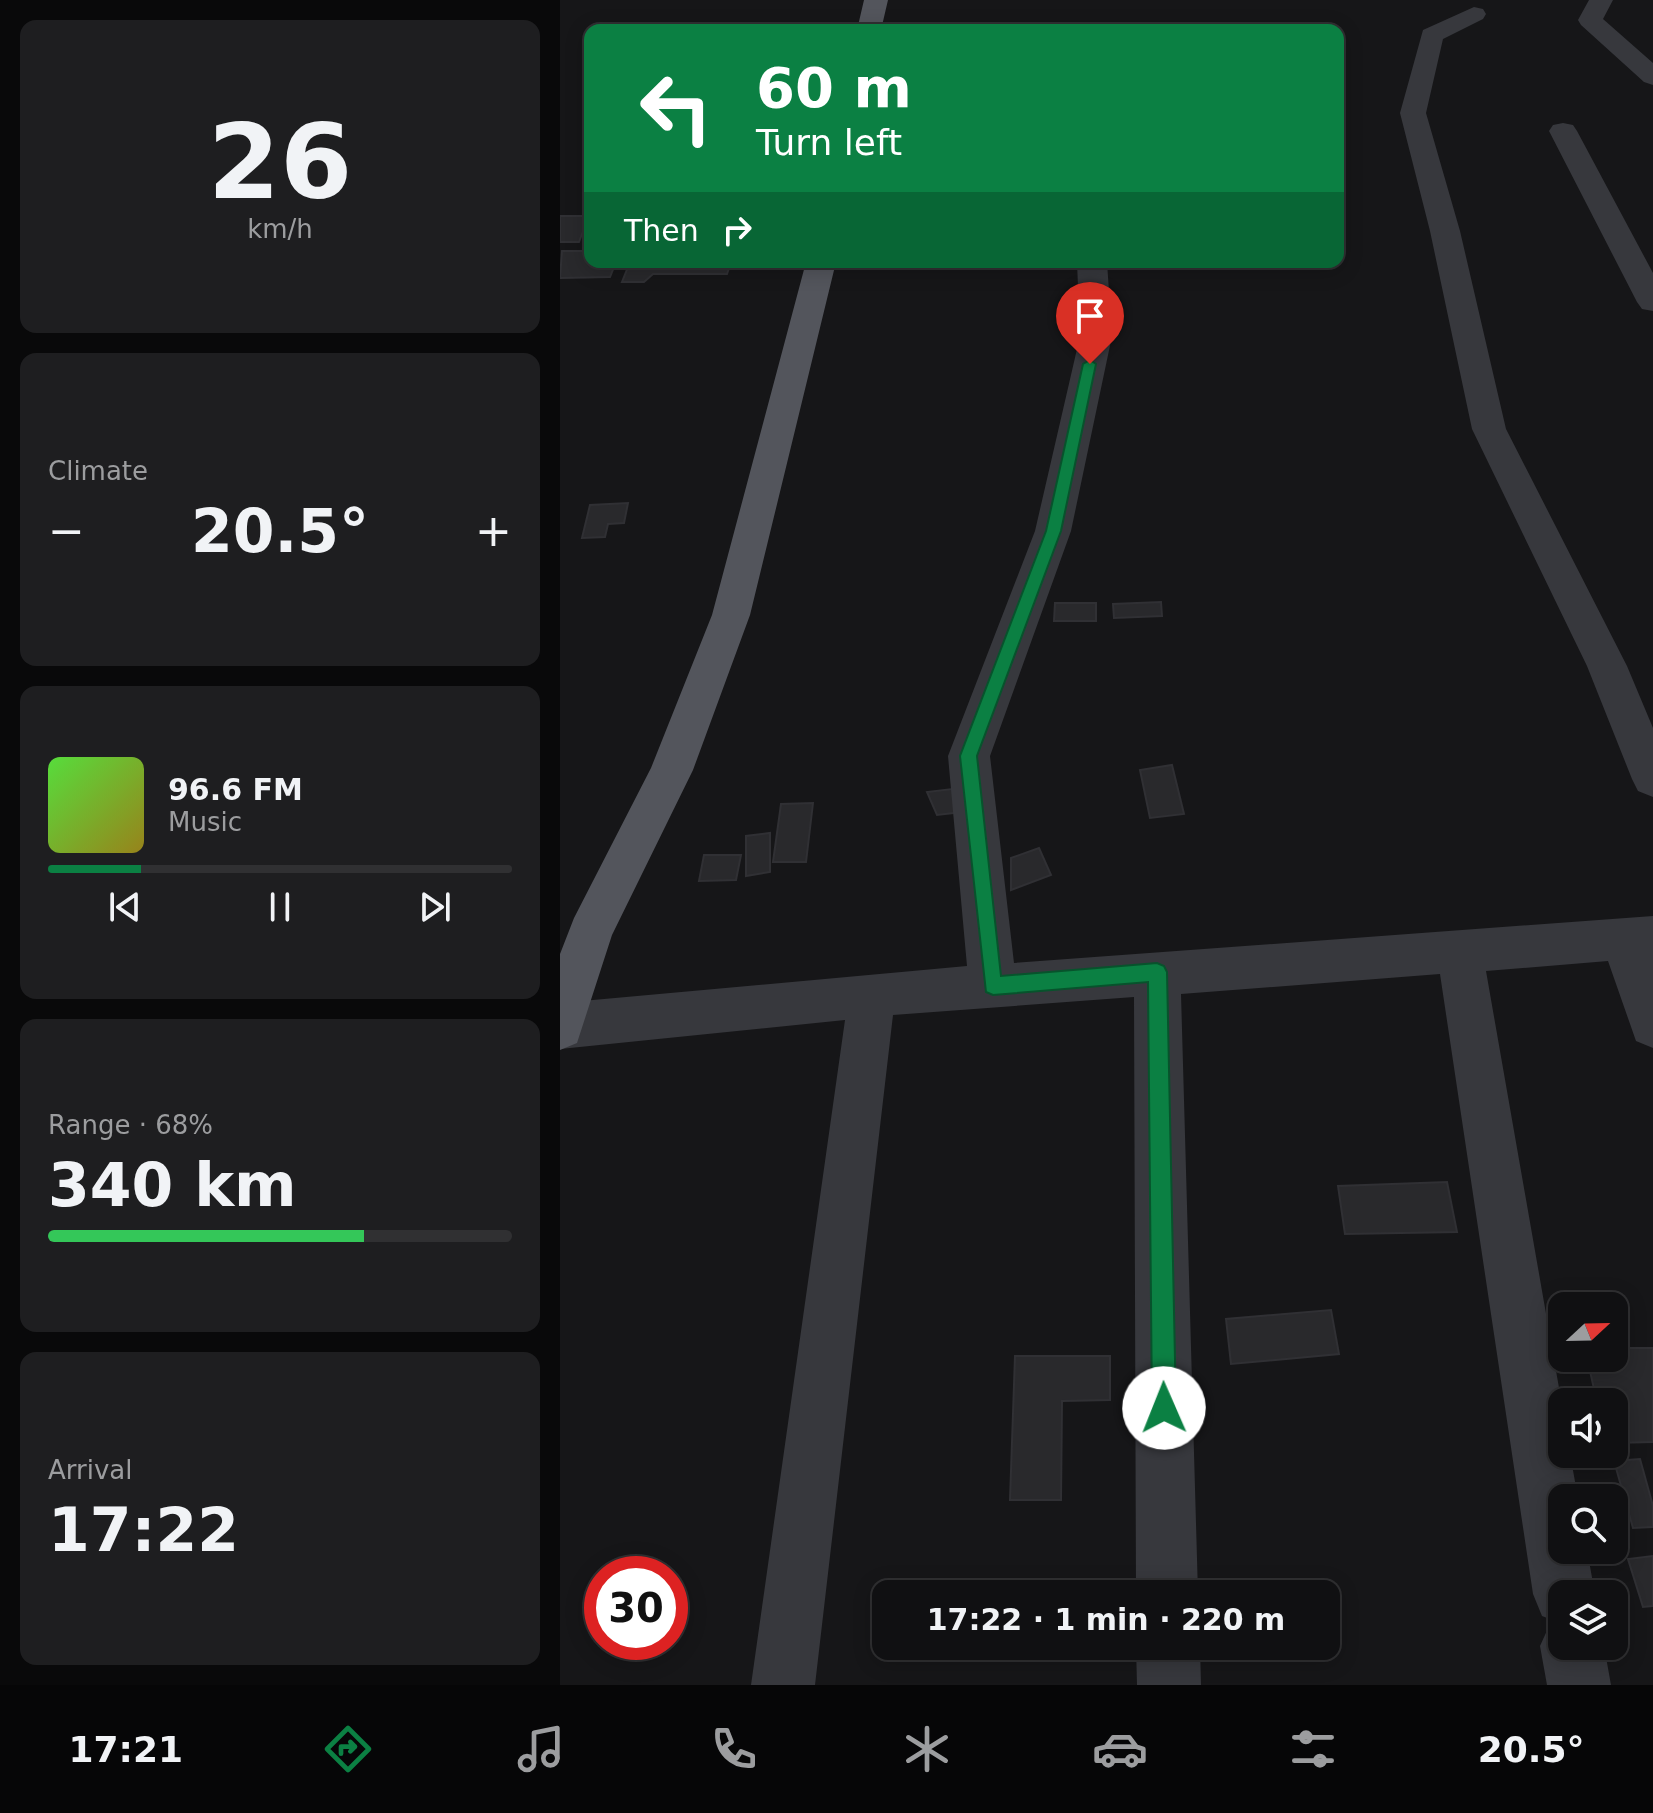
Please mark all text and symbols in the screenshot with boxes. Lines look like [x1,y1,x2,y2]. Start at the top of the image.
text: 60 m [756,55,912,120]
icon: left [624,56,728,160]
text: 26 [208,101,352,223]
text: Turn left [756,122,902,163]
icon: right [715,208,759,252]
text: Then [624,213,699,248]
text: km/h [247,214,313,244]
pin [1056,282,1124,364]
icon: arrive [1068,294,1112,338]
text: Climate [48,456,148,486]
text: 20.5° [191,496,369,566]
text: − [48,505,85,556]
text: + [475,505,512,556]
text: 96.6 FM [168,772,303,807]
text: Music [168,807,242,837]
icon: previous [103,885,147,929]
icon: pause [258,885,302,929]
icon: next [413,885,457,929]
text: Range · 68% [48,1110,213,1140]
text: 340 km [48,1150,297,1220]
north arrow [1548,1292,1628,1372]
map controls [1548,1292,1628,1660]
position arrow [1122,1366,1206,1450]
button: sound [1548,1388,1628,1468]
text: Arrival [48,1455,132,1485]
button: search [1548,1484,1628,1564]
text: 17:22 [48,1495,239,1565]
speed limit sign: 30 [584,1556,688,1660]
button: layers [1548,1580,1628,1660]
text: 17:22 · 1 min · 220 m [927,1602,1285,1637]
icon: directions [320,1721,376,1777]
icon: music [513,1721,569,1777]
icon: phone [706,1721,762,1777]
icon: climate [899,1721,955,1777]
icon: car [1092,1721,1148,1777]
icon: filters [1285,1721,1341,1777]
text: 17:21 [68,1729,183,1770]
text: 20.5° [1478,1729,1584,1770]

